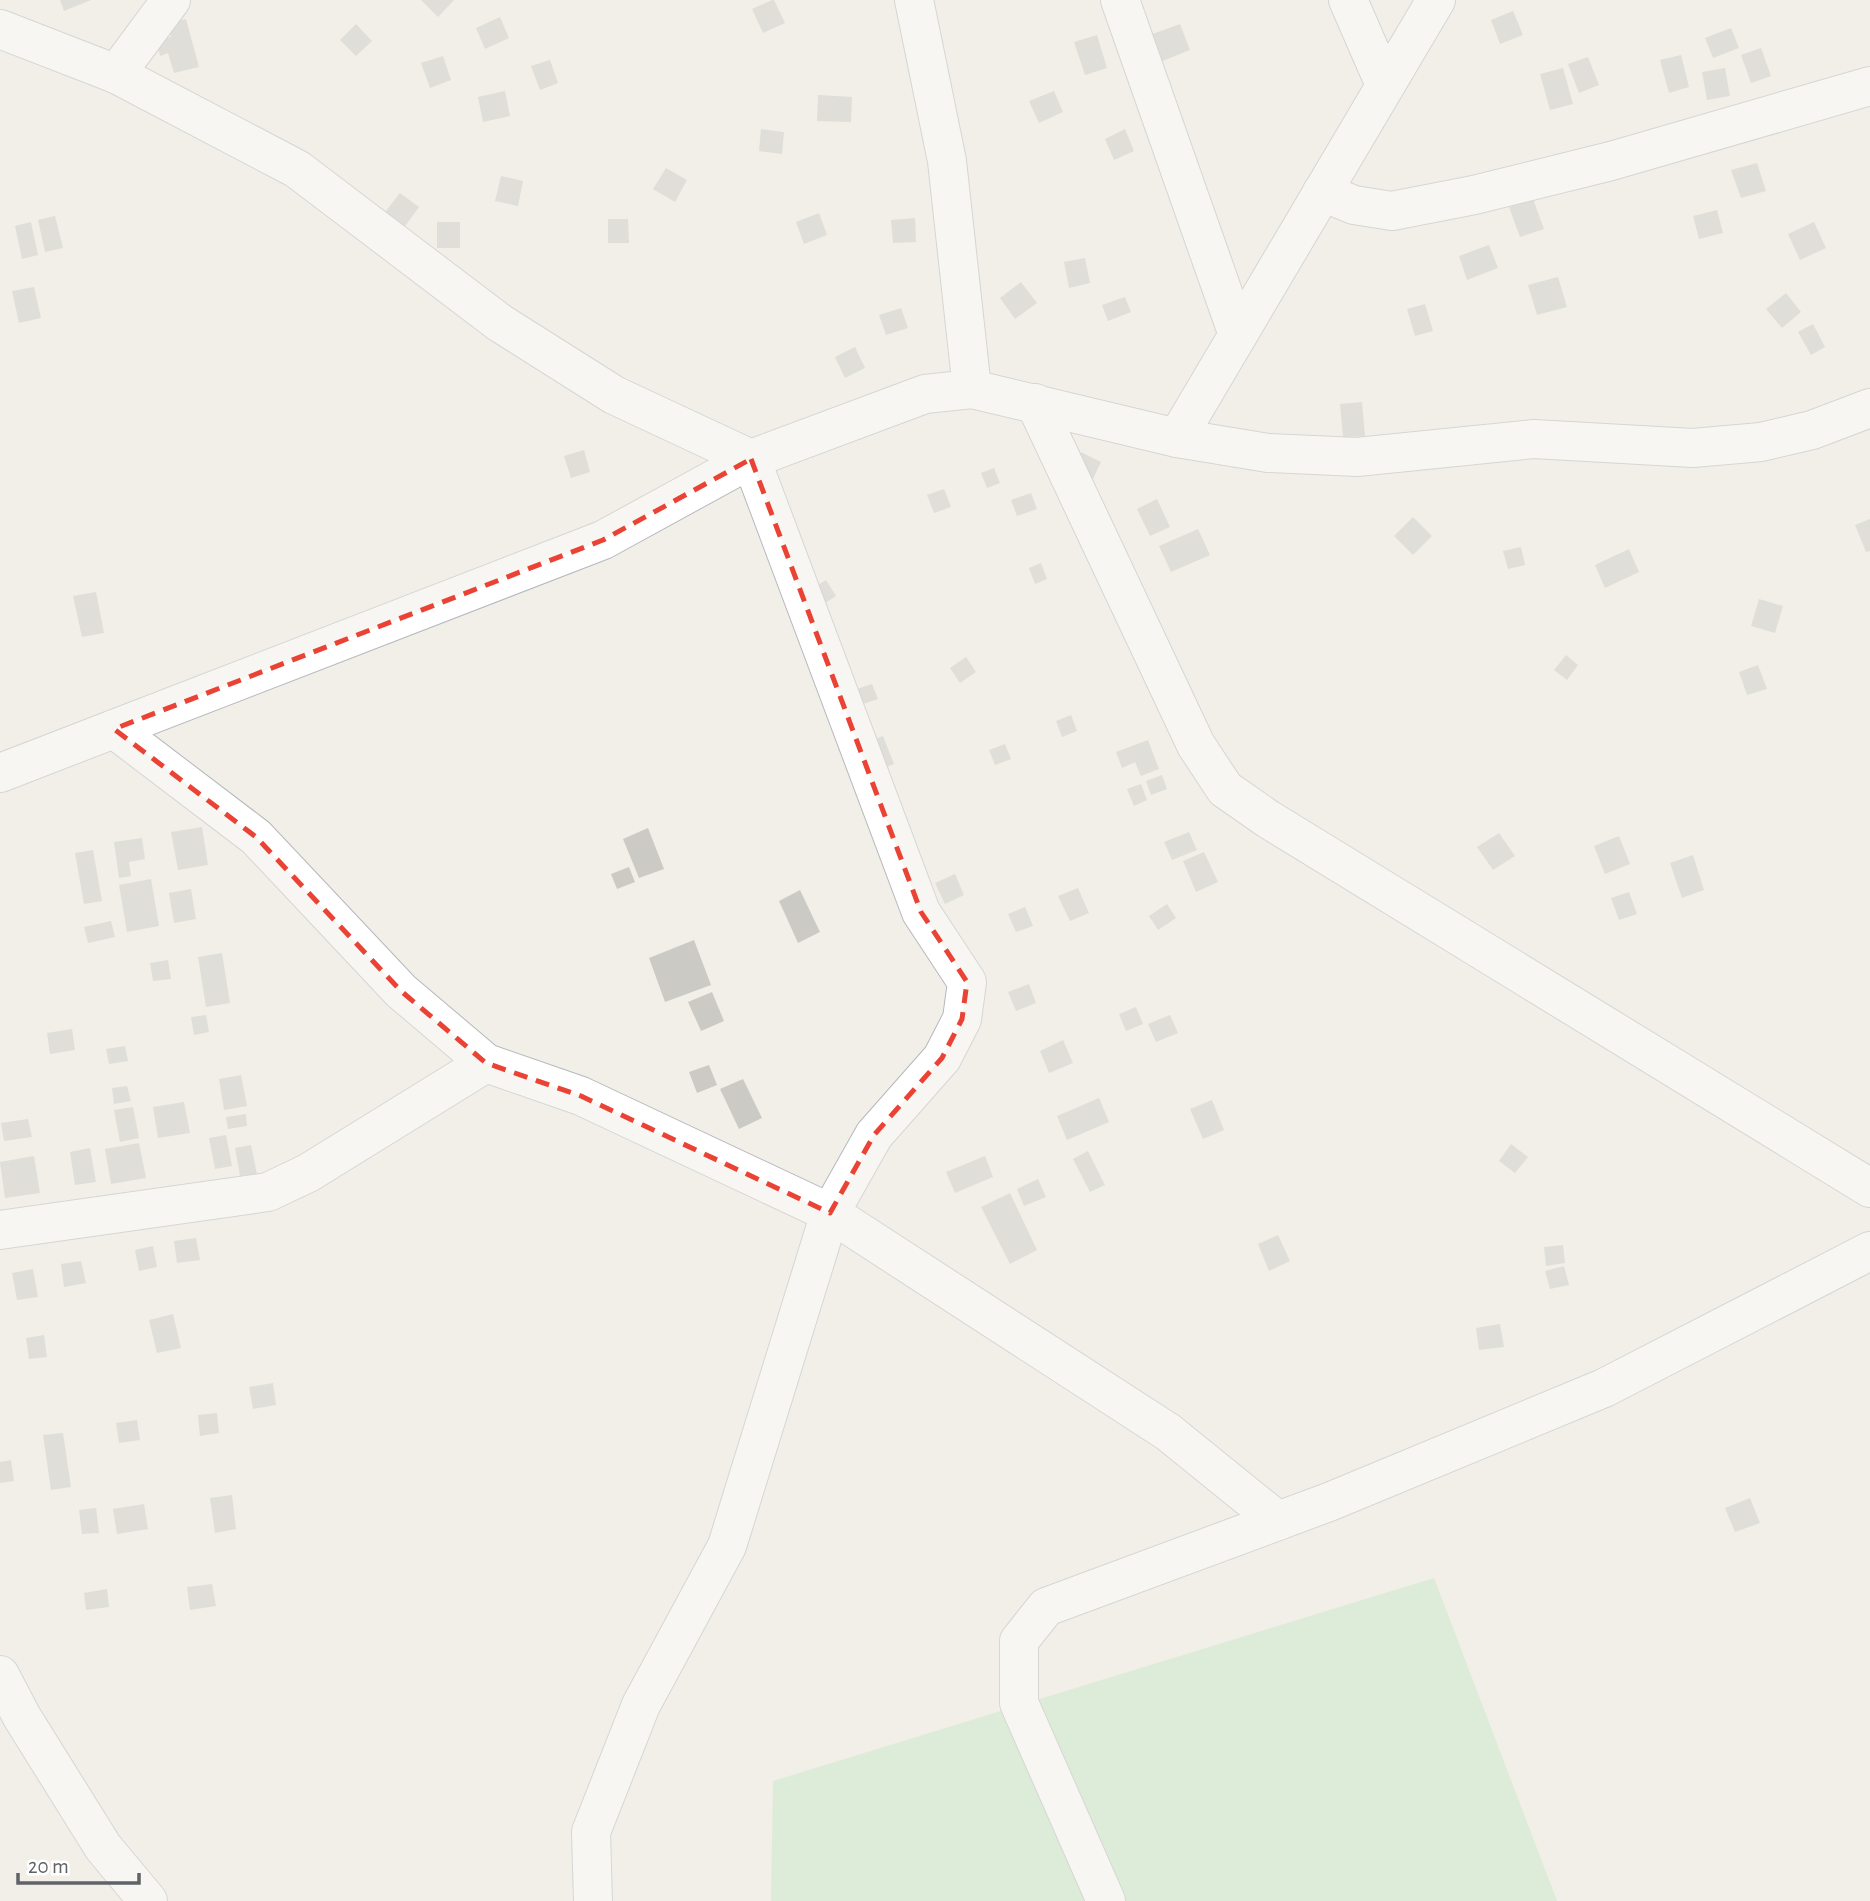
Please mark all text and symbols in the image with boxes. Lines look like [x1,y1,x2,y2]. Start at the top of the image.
scale bar [18,1842,138,1886]
text: 20 m [28,1856,69,1877]

